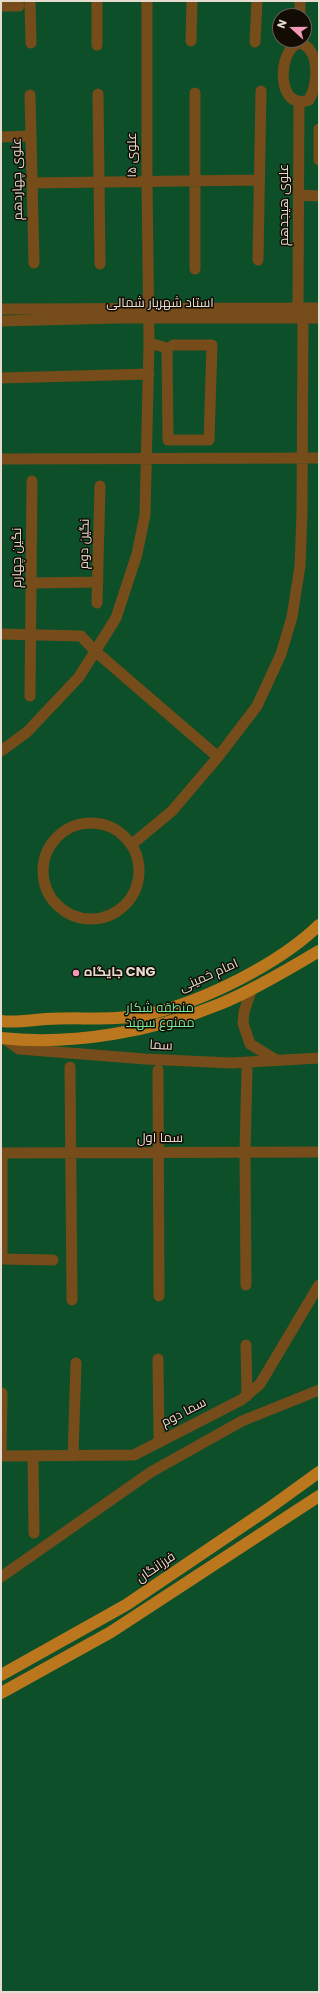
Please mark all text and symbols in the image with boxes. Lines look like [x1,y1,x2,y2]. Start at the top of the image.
north arrow [272,8,312,48]
text: N [273,17,291,31]
street label: علوی ۱۵ [125,132,141,178]
street label: علوی چهاردهم [9,138,27,220]
street label: علوی هیجدهم [277,164,293,246]
street label: استاد شهریار شمالی [106,296,214,312]
street label: نگین دوم [77,519,93,569]
street label: نگین چهارم [10,528,26,588]
street label: امام خمینی [177,956,241,996]
place label: جایگاه CNG [84,965,155,981]
marker: جایگاه CNG [71,968,81,978]
park label: منطقه شکار ممنوع سهند [125,1001,195,1032]
street label: سما [149,1038,173,1054]
street label: سما اول [137,1131,183,1147]
street label: سما دوم [159,1395,209,1431]
street label: فرزانگان [133,1549,179,1587]

